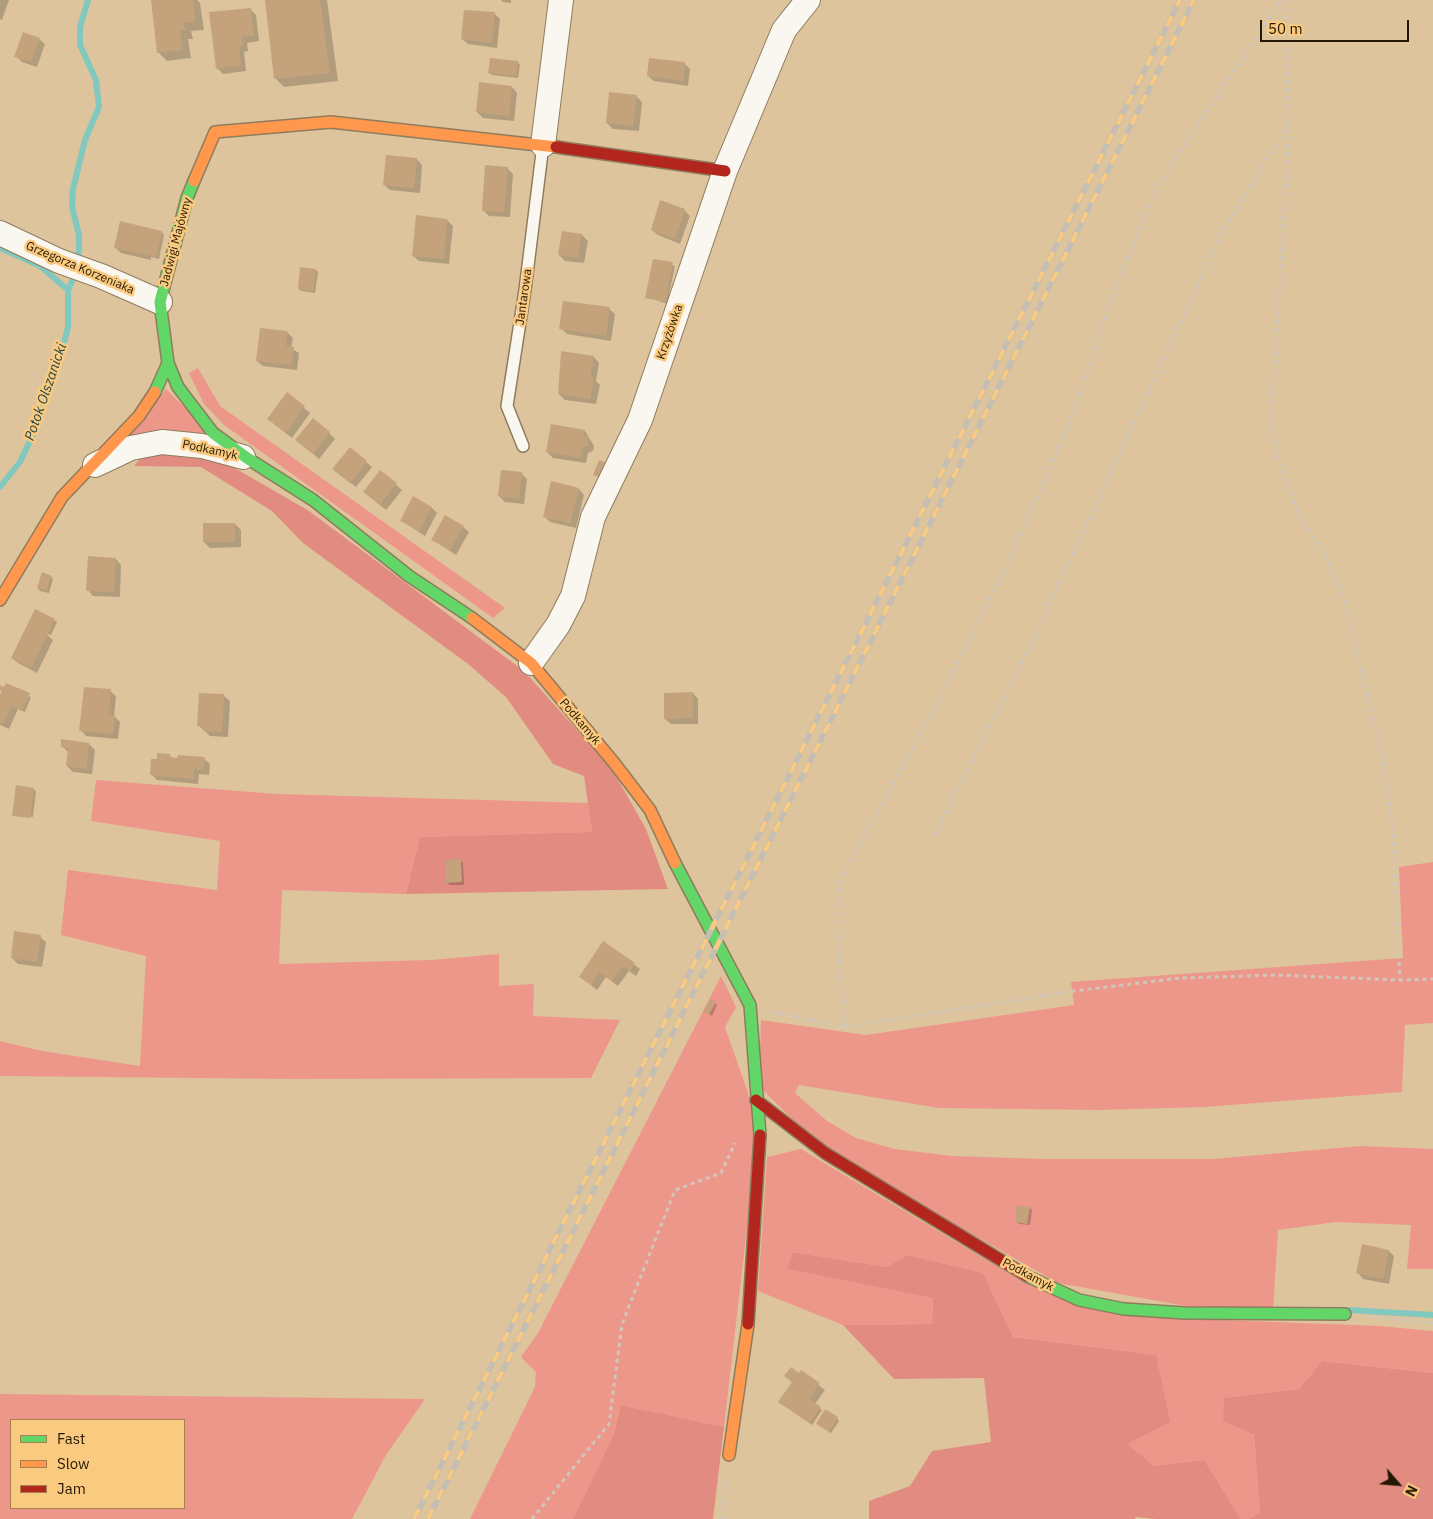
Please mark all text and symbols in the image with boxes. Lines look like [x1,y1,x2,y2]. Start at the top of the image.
scale bar [1263,10,1412,42]
text: 50 m [1268,19,1303,38]
street label: Jadwigi Majówny [157,196,195,288]
street label: Grzegorza Korzeniaka [24,239,136,297]
street label: Jantarowa [513,268,535,326]
street label: Krzyżówka [654,302,686,362]
water label: Potok Olszanicki [21,341,71,443]
street label: Podkamyk [181,437,239,463]
street label: Podkamyk [556,696,604,748]
street label: Podkamyk [1000,1255,1056,1295]
legend [10,1419,185,1509]
text: Fast [57,1429,85,1448]
text: Slow [57,1454,90,1473]
north arrow [1373,1459,1423,1509]
text: Jam [57,1479,86,1498]
text: N [1401,1482,1422,1499]

